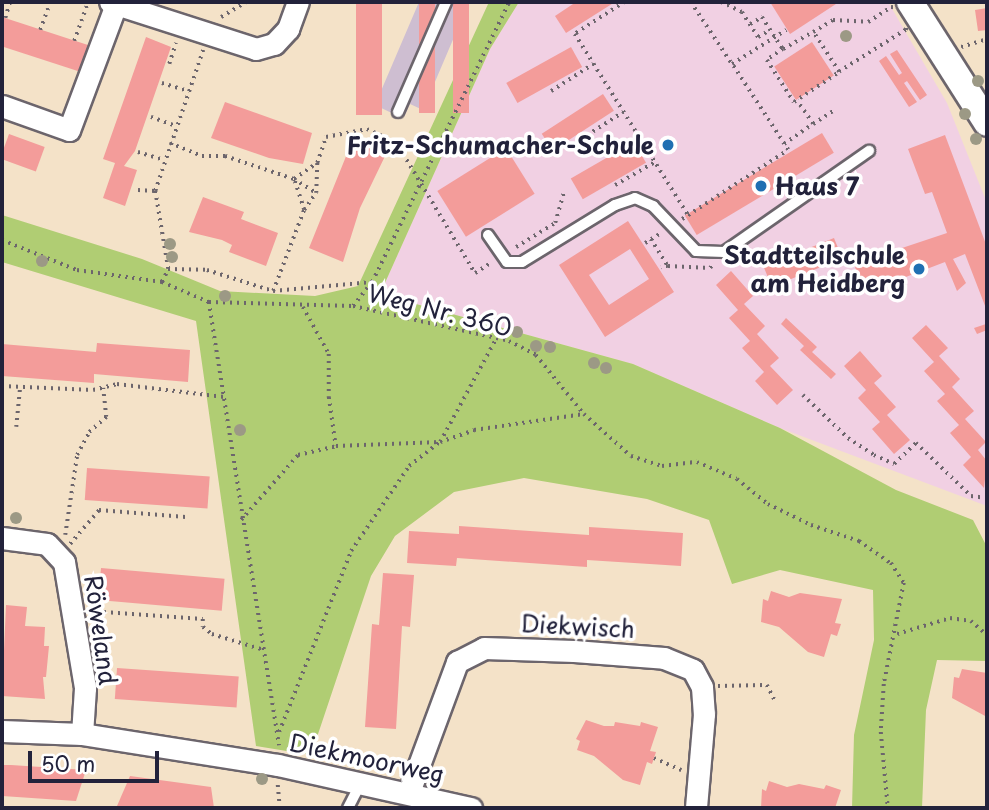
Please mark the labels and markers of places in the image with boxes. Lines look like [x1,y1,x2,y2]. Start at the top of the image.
place label: Fritz-Schumacher-Schule [347,131,654,159]
marker: Fritz-Schumacher-Schule [660,137,676,153]
place label: Haus 7 [775,172,858,200]
marker: Haus 7 [753,178,769,194]
place label: Stadtteilschule am Heidberg [724,241,905,297]
marker: Stadtteilschule am Heidberg [911,261,927,277]

